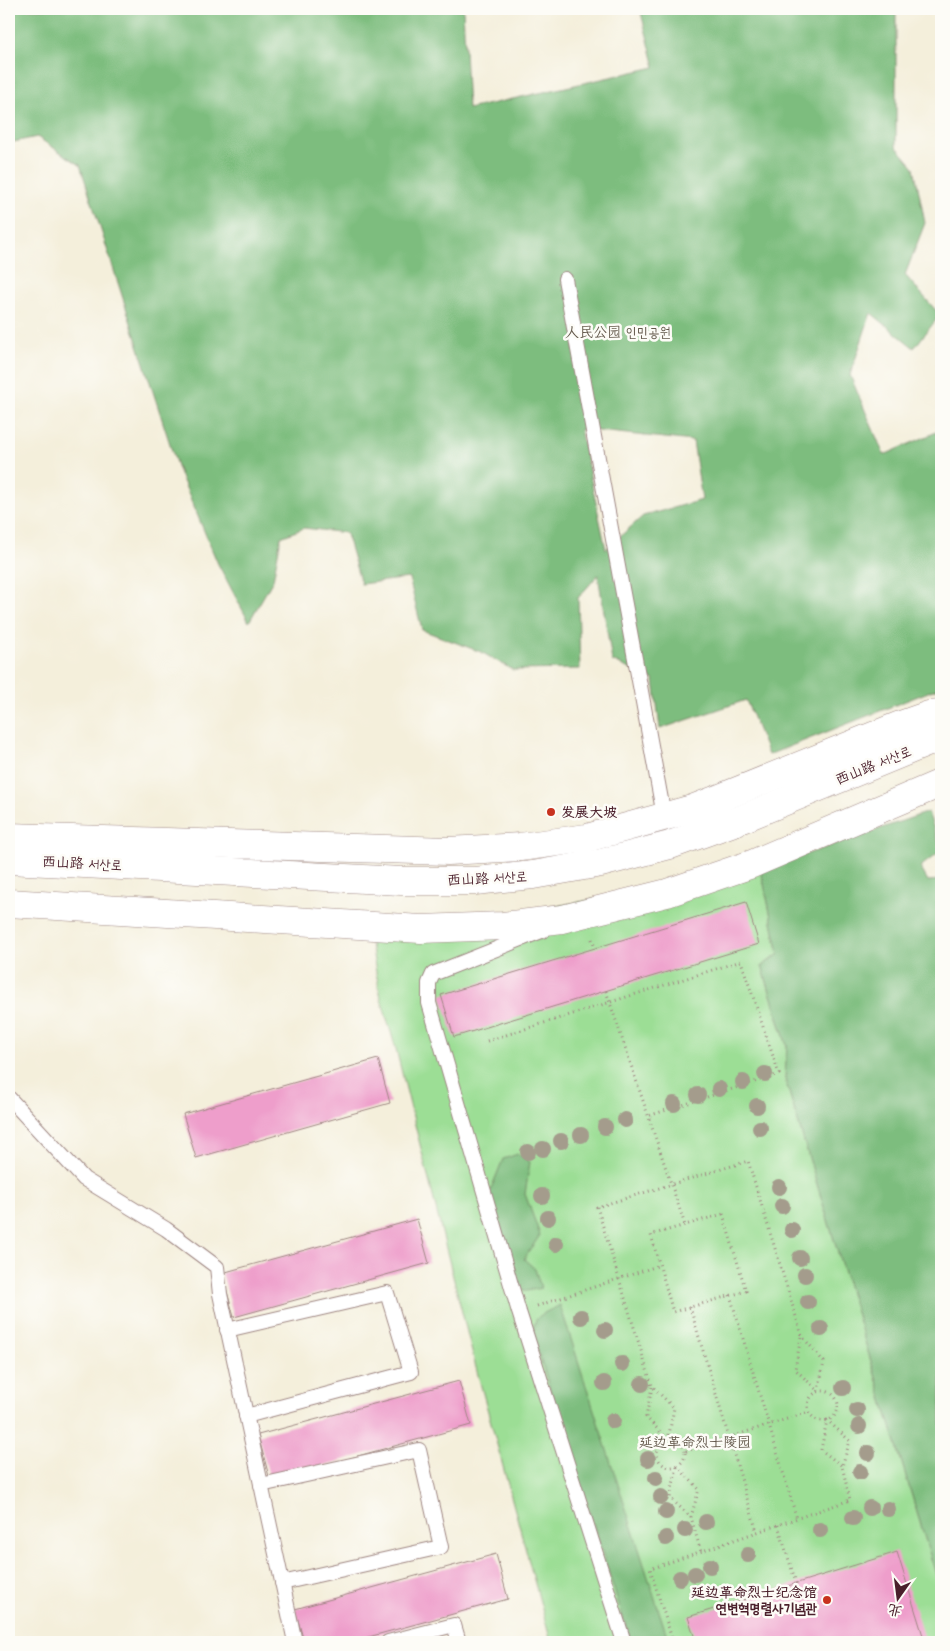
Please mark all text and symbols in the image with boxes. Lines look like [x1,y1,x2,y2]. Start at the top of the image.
park label: 人民公园 인민공원 [565,322,671,341]
street label: 西山路 서산로 [832,741,914,788]
place label: 发展大坡 [561,802,618,821]
marker: 发展大坡 [545,806,557,818]
street label: 西山路 서산로 [41,851,123,874]
street label: 西山路 서산로 [446,866,528,889]
park label: 延边革命烈士陵园 [639,1432,751,1451]
north arrow [872,1574,922,1624]
place label: 延边革命烈士纪念馆 연변혁명렬사기념관 [691,1582,818,1617]
marker: 延边革命烈士纪念馆 연변혁명렬사기념관 [821,1594,833,1606]
text: 北 [886,1600,904,1622]

